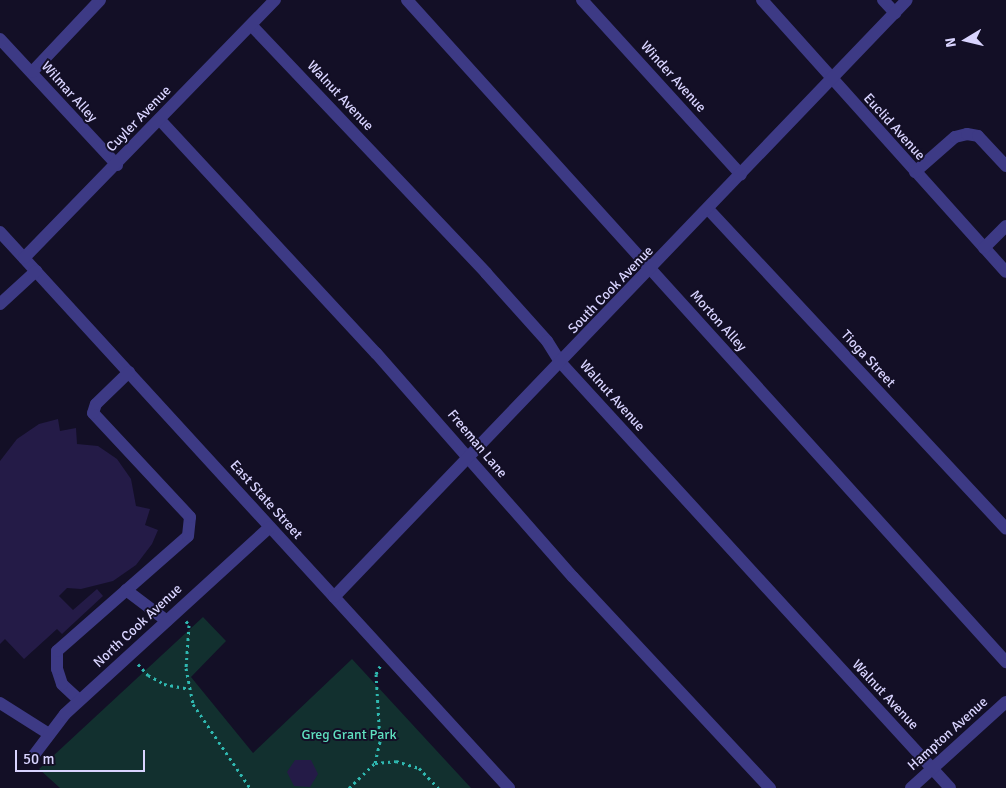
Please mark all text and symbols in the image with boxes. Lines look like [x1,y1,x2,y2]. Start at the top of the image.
north arrow [941,15,991,65]
text: N [942,36,960,49]
street label: Winder Avenue [637,38,709,116]
street label: Walnut Avenue [303,57,377,135]
street label: Wilmar Alley [37,58,101,126]
street label: Cuyler Avenue [103,82,175,156]
street label: Euclid Avenue [860,90,928,164]
street label: South Cook Avenue [565,243,657,337]
street label: Morton Alley [686,287,750,355]
street label: Tioga Street [837,327,899,391]
street label: Walnut Avenue [576,357,648,435]
street label: Freeman Lane [444,407,510,481]
street label: East State Street [226,457,306,543]
street label: North Cook Avenue [90,581,186,671]
street label: Walnut Avenue [848,656,922,734]
street label: Hampton Avenue [905,694,991,774]
park label: Greg Grant Park [301,727,397,743]
scale bar [18,740,148,772]
text: 50 m [23,750,54,768]

